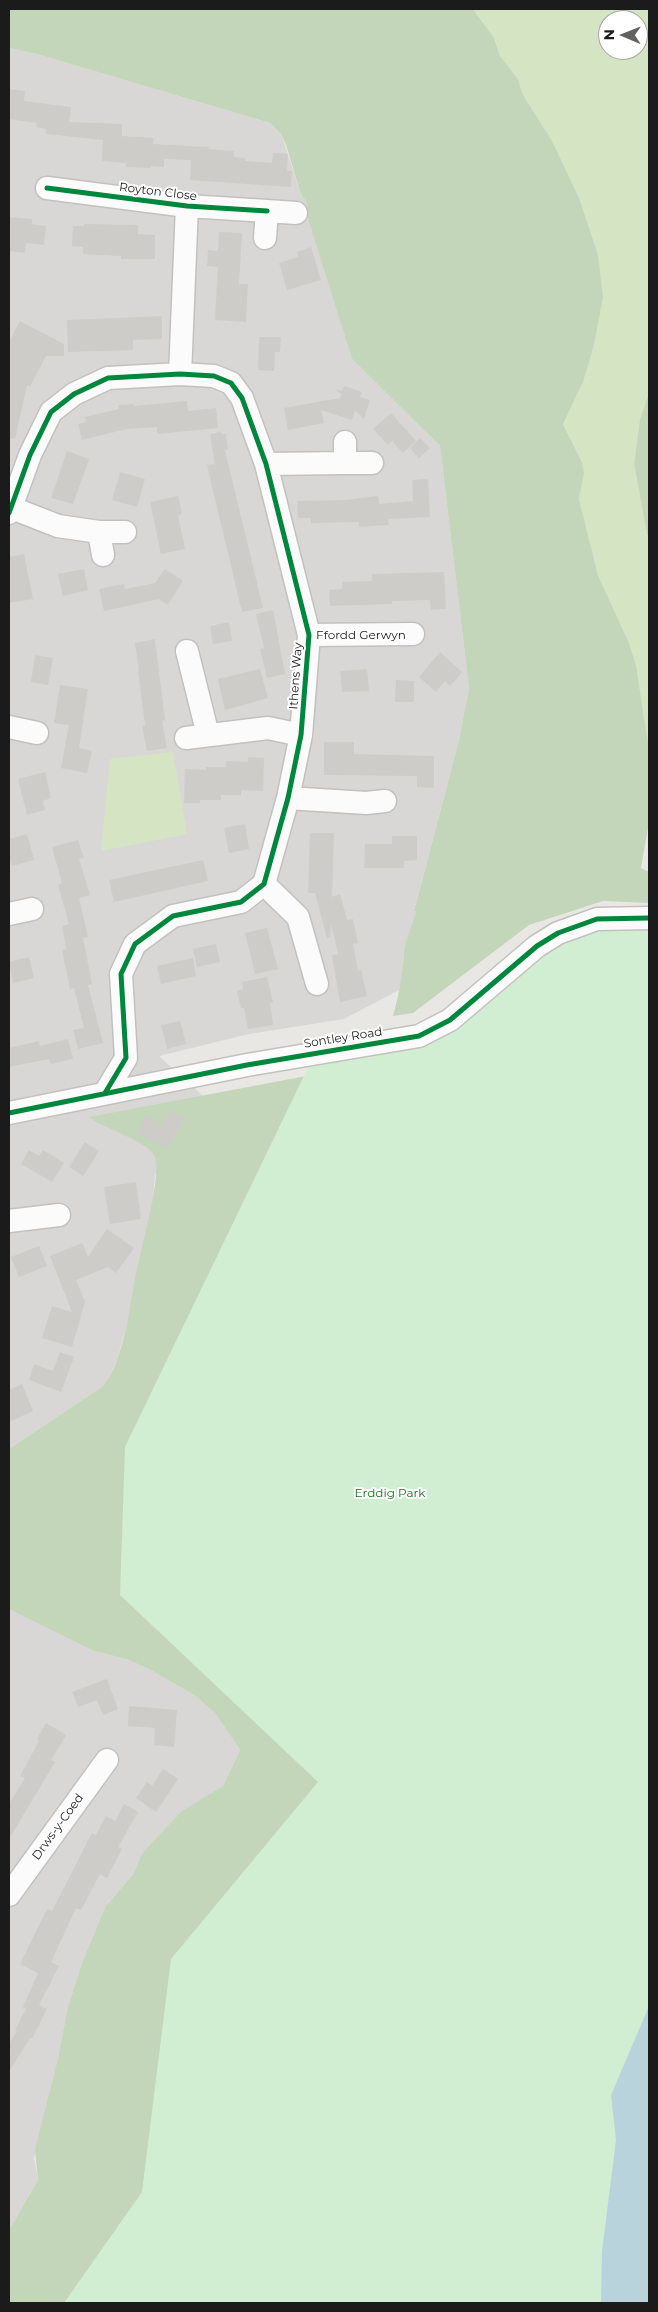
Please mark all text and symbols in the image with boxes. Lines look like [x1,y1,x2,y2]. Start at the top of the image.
north arrow [598,10,648,60]
text: N [600,29,618,41]
street label: Royton Close [118,180,198,204]
street label: Ffordd Gerwyn [316,628,406,642]
street label: Ithens Way [286,642,306,710]
street label: Sontley Road [303,1025,383,1051]
park label: Erddig Park [355,1486,425,1500]
street label: Drws-y-Coed [29,1791,87,1863]

